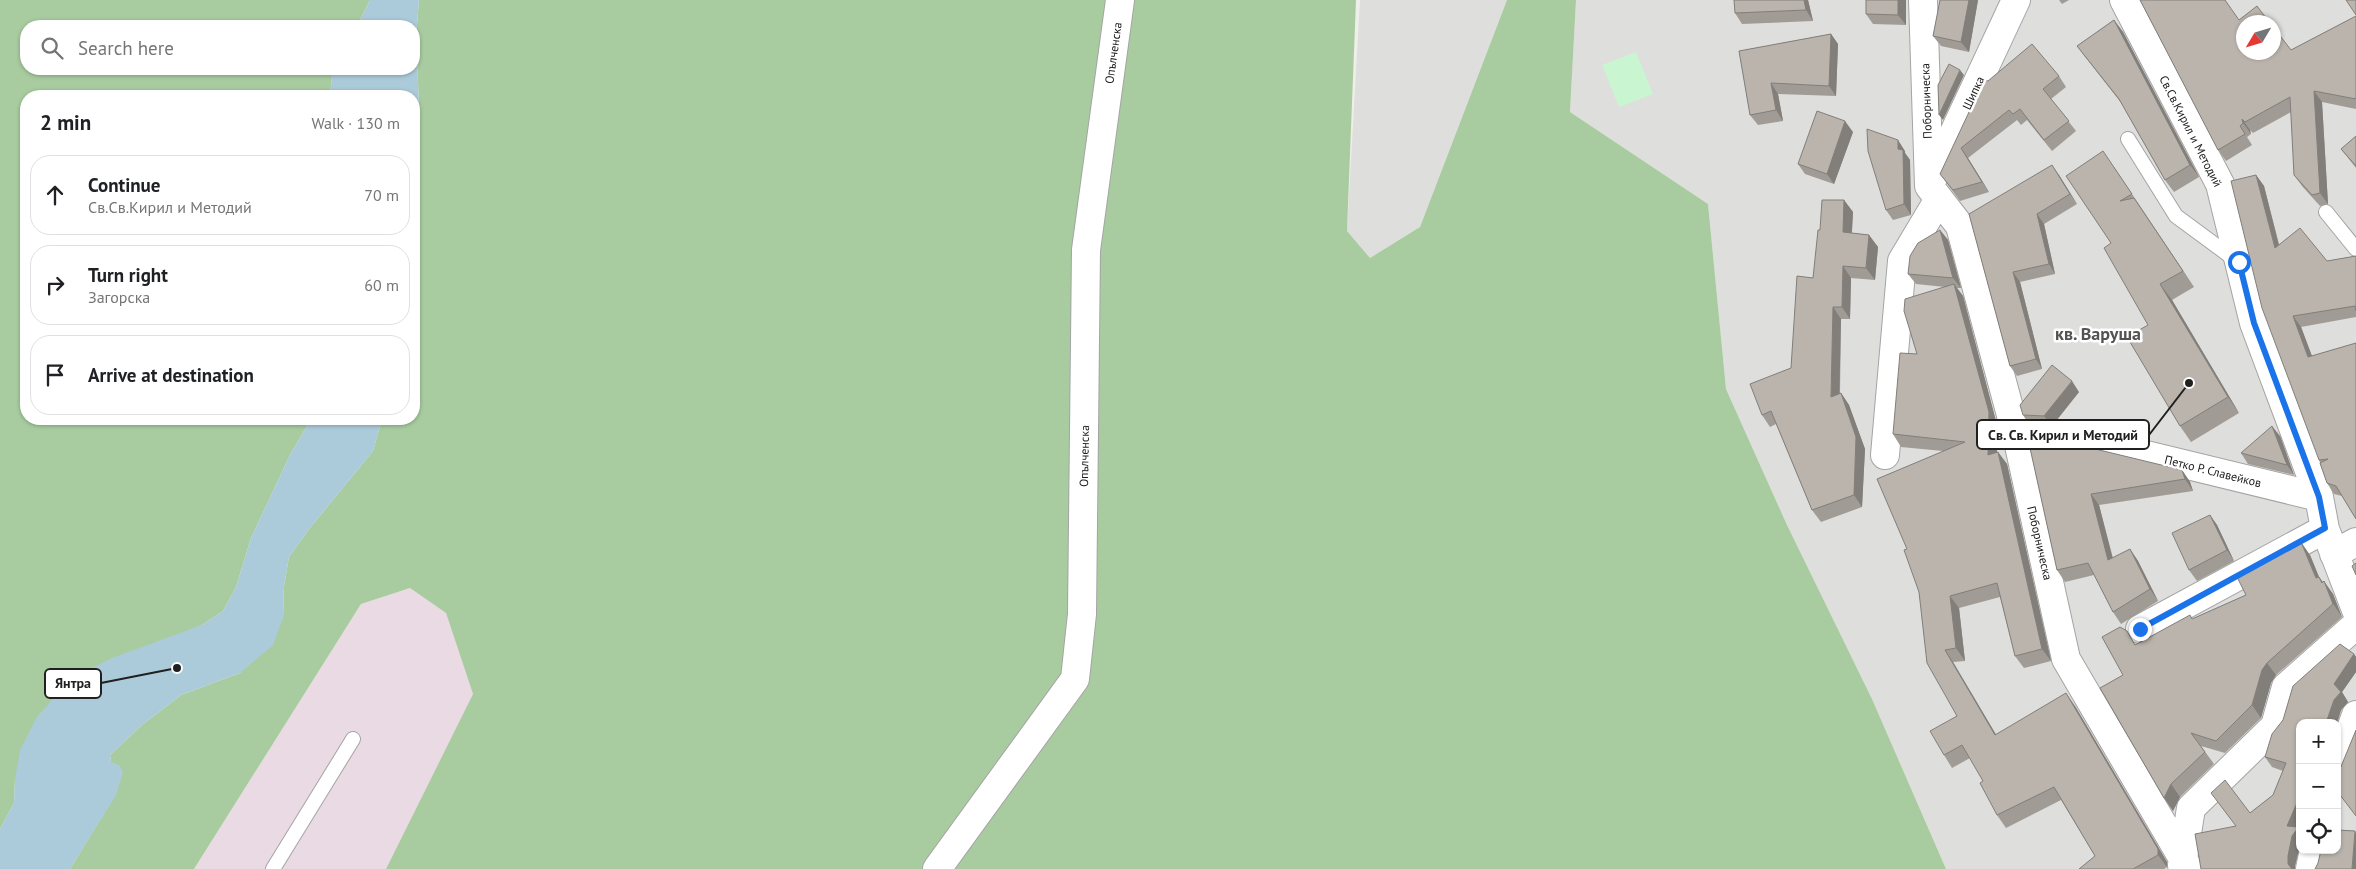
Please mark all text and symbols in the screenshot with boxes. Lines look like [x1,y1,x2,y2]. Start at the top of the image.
north arrow [2236,15,2281,60]
search box [20,20,420,75]
street label: Опълченска [1101,21,1125,85]
icon: search [38,34,66,62]
text: Search here [78,36,174,60]
street label: Поборническа [1917,63,1935,139]
street label: Св.Св.Кирил и Методий [2156,73,2226,189]
street label: Шипка [1959,74,1987,112]
text: 2 min [40,109,91,136]
text: Walk · 130 m [311,113,400,133]
text: Continue [88,173,160,197]
icon: ahead [41,181,69,209]
text: 70 m [364,185,399,205]
text: Св.Св.Кирил и Методий [88,197,252,217]
route start [2228,251,2251,274]
text: Turn right [88,263,168,287]
icon: right [41,271,69,299]
text: 60 m [364,275,399,295]
text: Загорска [88,287,150,307]
district label: кв. Варуша [2055,322,2141,345]
icon: arrive [41,361,69,389]
text: Arrive at destination [88,363,254,387]
callout: Св. Св. Кирил и Методий [1977,420,2149,449]
street label: Опълченска [1076,425,1092,487]
text: Св. Св. Кирил и Методий [1988,426,2138,444]
street label: Петко Р. Славейков [2163,452,2263,490]
street label: Поборническа [2024,504,2056,582]
route end [2129,618,2152,641]
callout: Янтра [45,669,101,698]
text: Янтра [55,674,91,692]
map controls [2296,719,2341,854]
button: + [2296,719,2341,764]
button: − [2296,764,2341,809]
button: locate [2296,809,2341,854]

